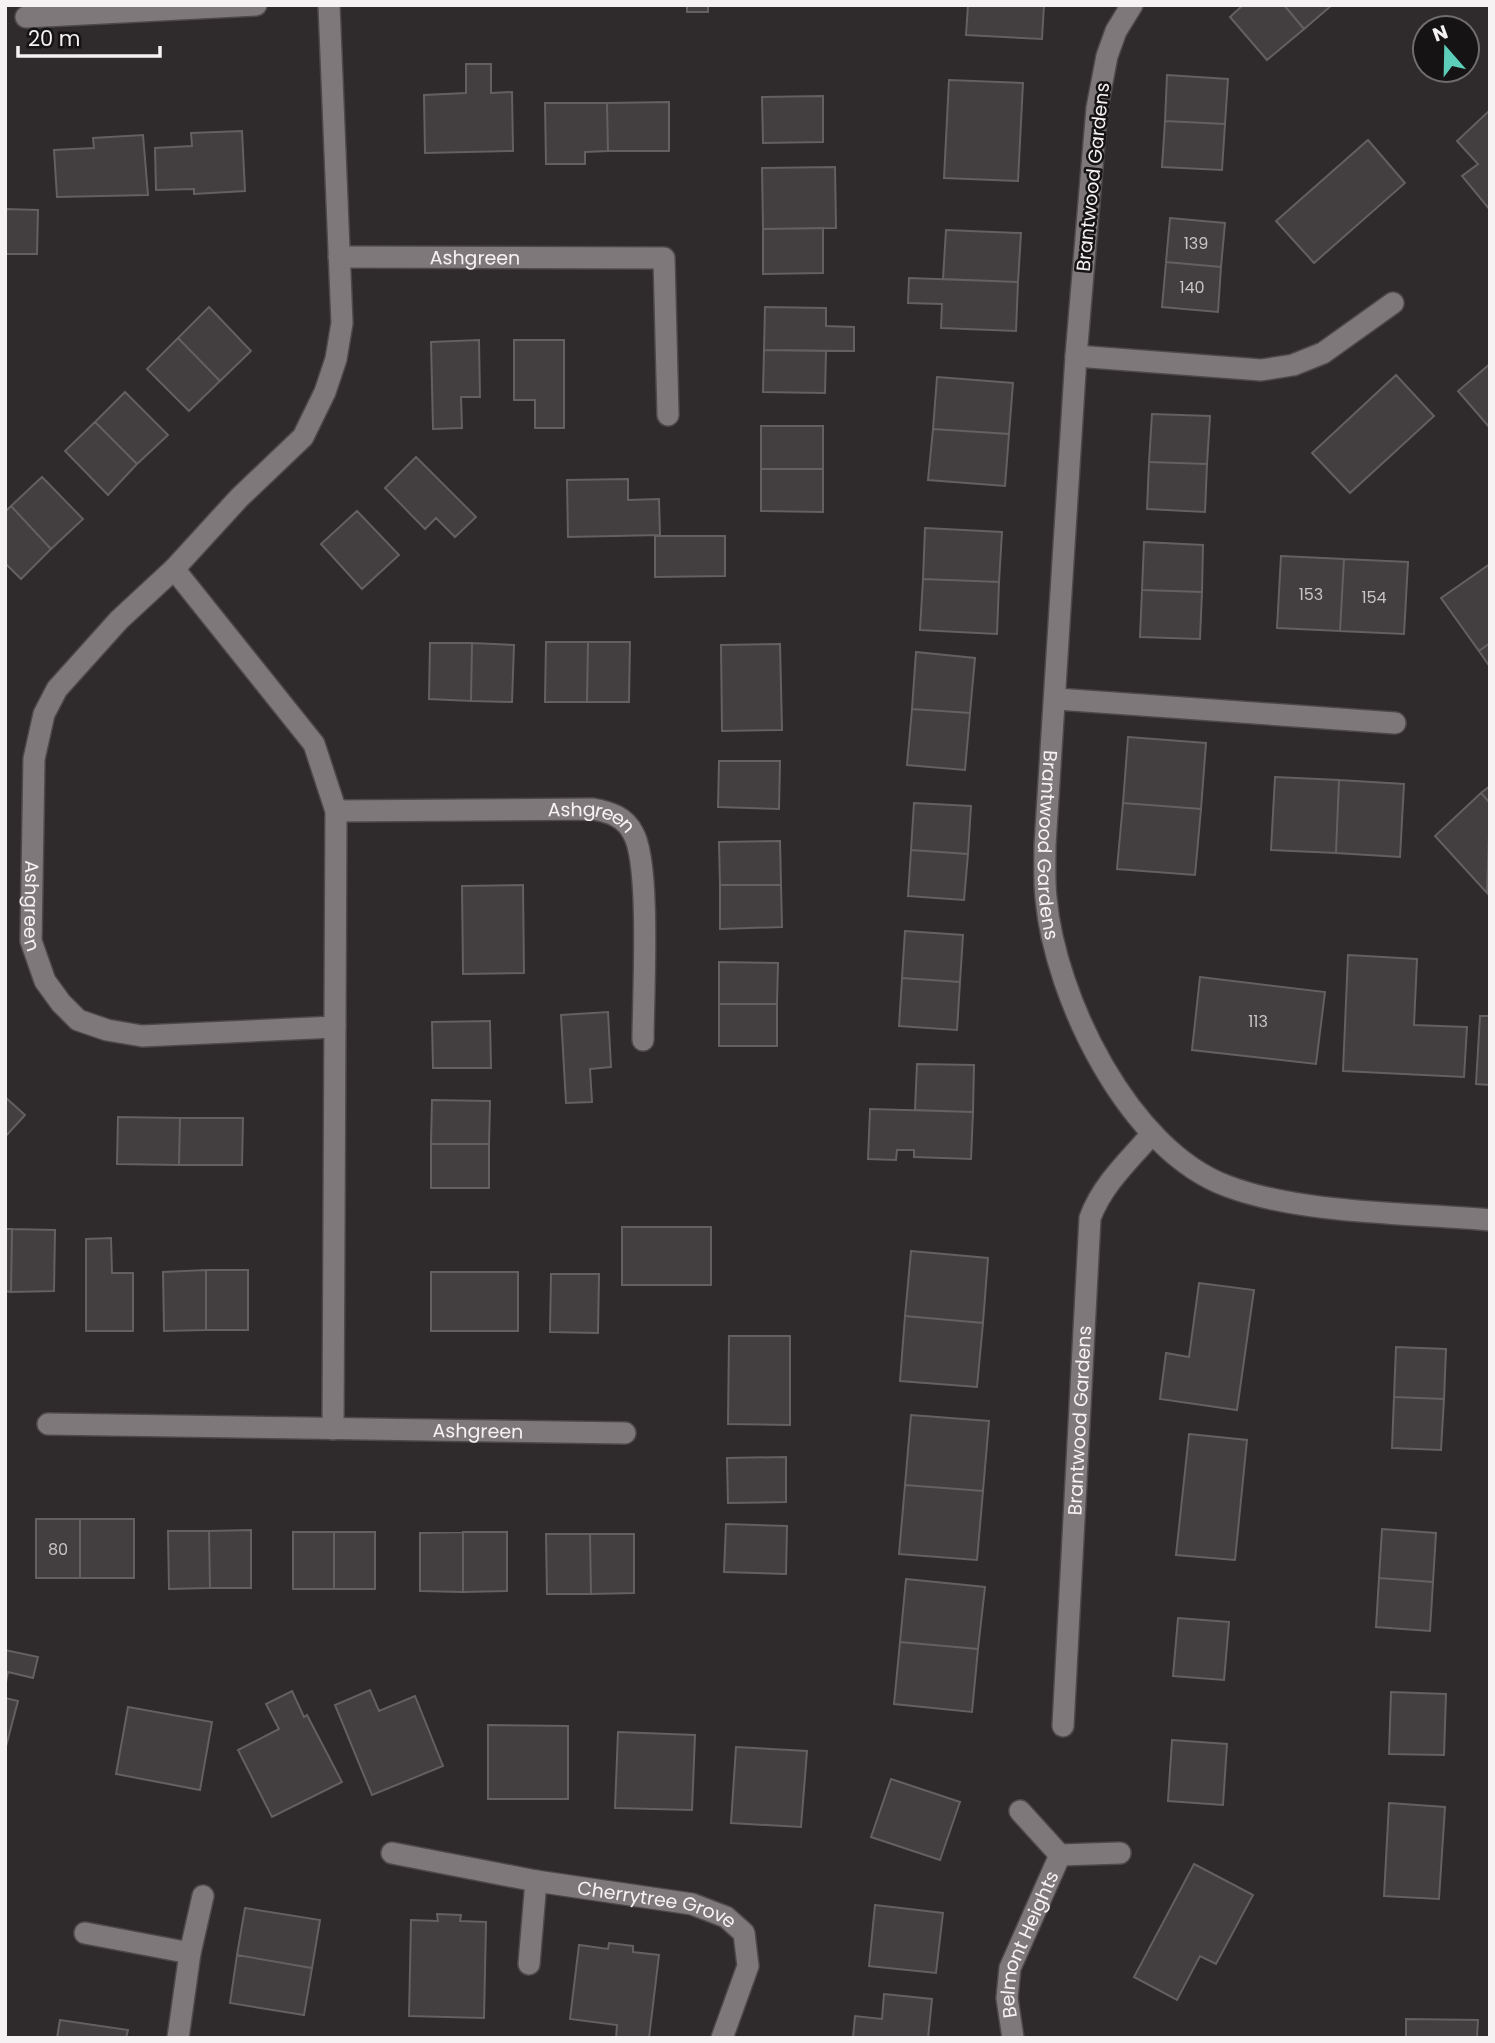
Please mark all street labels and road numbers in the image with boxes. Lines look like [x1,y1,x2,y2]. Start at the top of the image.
street label: Brantwood Gardens [1070,81,1116,273]
street label: Ashgreen [430,244,520,271]
street label: Brantwood Gardens [1031,749,1066,942]
street label: Ashgreen [548,795,642,839]
street label: Ashgreen [18,860,47,955]
street label: Brantwood Gardens [1061,1325,1098,1516]
street label: Ashgreen [432,1417,523,1445]
street label: Belmont Heights [993,1866,1065,2020]
street label: Cherrytree Grove [576,1874,743,1934]

